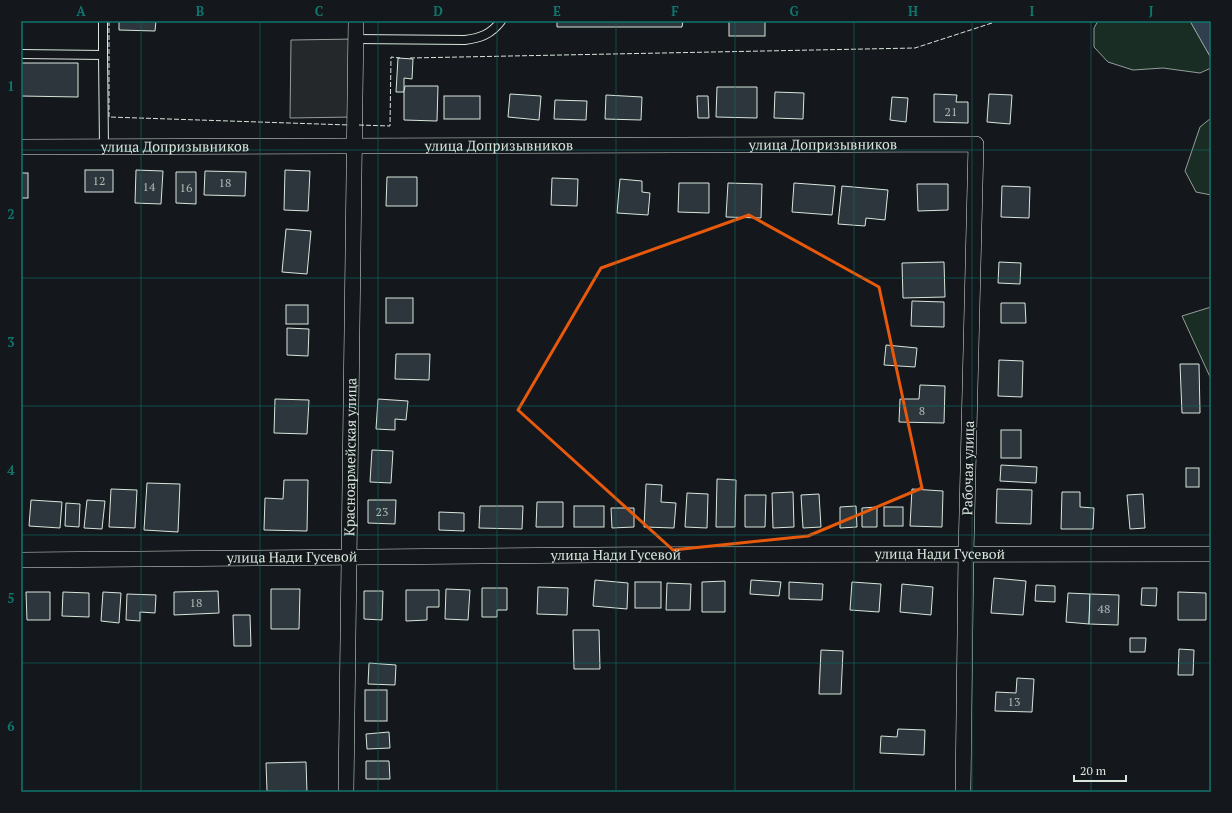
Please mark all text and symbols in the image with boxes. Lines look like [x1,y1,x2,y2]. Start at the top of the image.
text: A [76,2,86,20]
text: B [196,2,204,20]
text: C [315,2,323,20]
text: D [433,2,443,20]
text: E [553,2,561,20]
text: F [671,2,679,20]
text: G [789,2,799,20]
text: H [908,2,918,20]
text: I [1030,2,1035,20]
text: J [1149,2,1154,20]
text: 1 [7,77,15,95]
house number: 21 [945,104,957,119]
street label: улица Допризывников [748,134,897,154]
street label: улица Допризывников [424,135,573,155]
street label: улица Допризывников [100,136,249,156]
house number: 12 [93,173,105,188]
house number: 18 [219,175,231,190]
house number: 14 [143,179,156,194]
house number: 16 [180,180,193,195]
text: 2 [7,205,15,223]
text: 3 [7,333,15,351]
street label: Красноармейская улица [339,378,360,536]
house number: 8 [919,403,925,418]
street label: Рабочая улица [957,420,978,516]
text: 4 [7,461,15,479]
house number: 23 [376,504,388,519]
street label: улица Нади Гусевой [550,544,682,564]
street label: улица Нади Гусевой [874,544,1006,563]
street label: улица Нади Гусевой [226,546,358,567]
text: 5 [7,589,15,607]
house number: 18 [190,595,202,610]
house number: 48 [1098,601,1110,616]
house number: 13 [1008,694,1020,709]
text: 6 [7,717,15,735]
scale bar [1074,757,1126,783]
text: 20 m [1080,763,1107,778]

